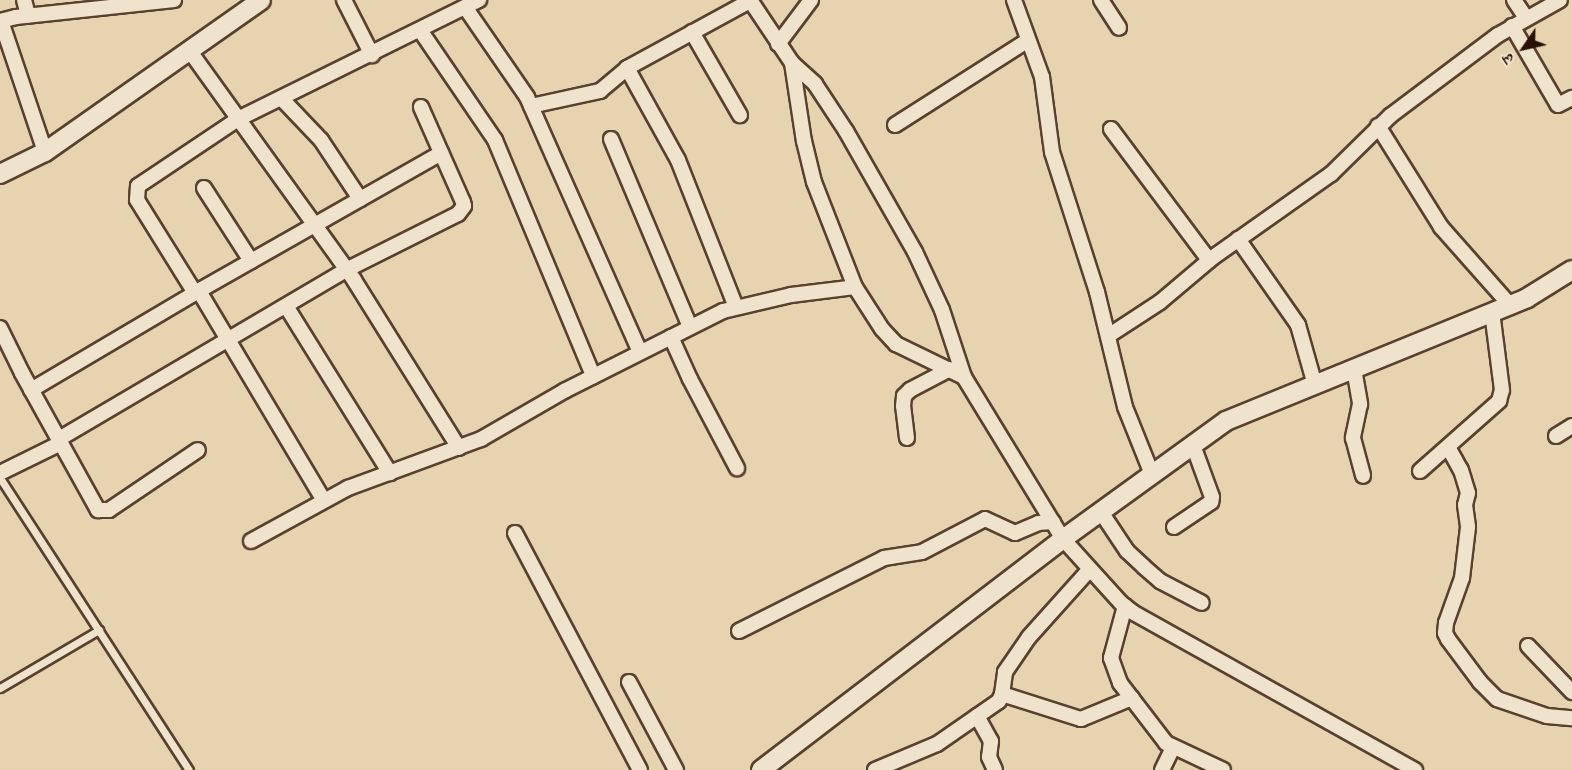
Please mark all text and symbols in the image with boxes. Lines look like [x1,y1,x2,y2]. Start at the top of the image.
north arrow [1494,18,1554,78]
text: उ [1498,49,1520,68]

